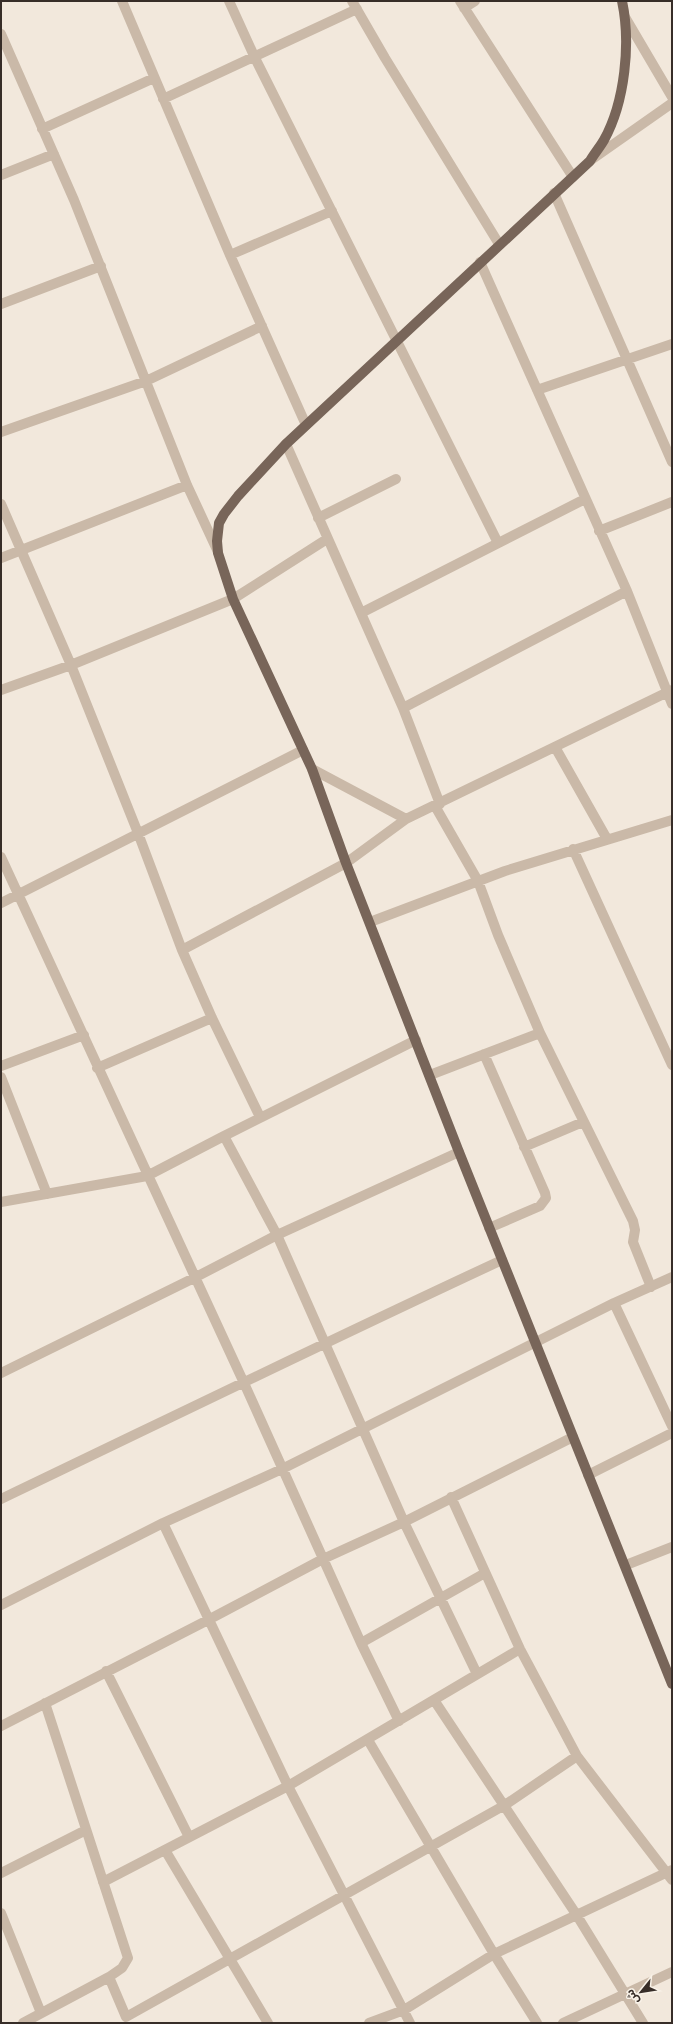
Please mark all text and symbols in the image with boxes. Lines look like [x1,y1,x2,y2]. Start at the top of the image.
north arrow [621,1972,661,2012]
text: ش [623,1987,642,2007]

